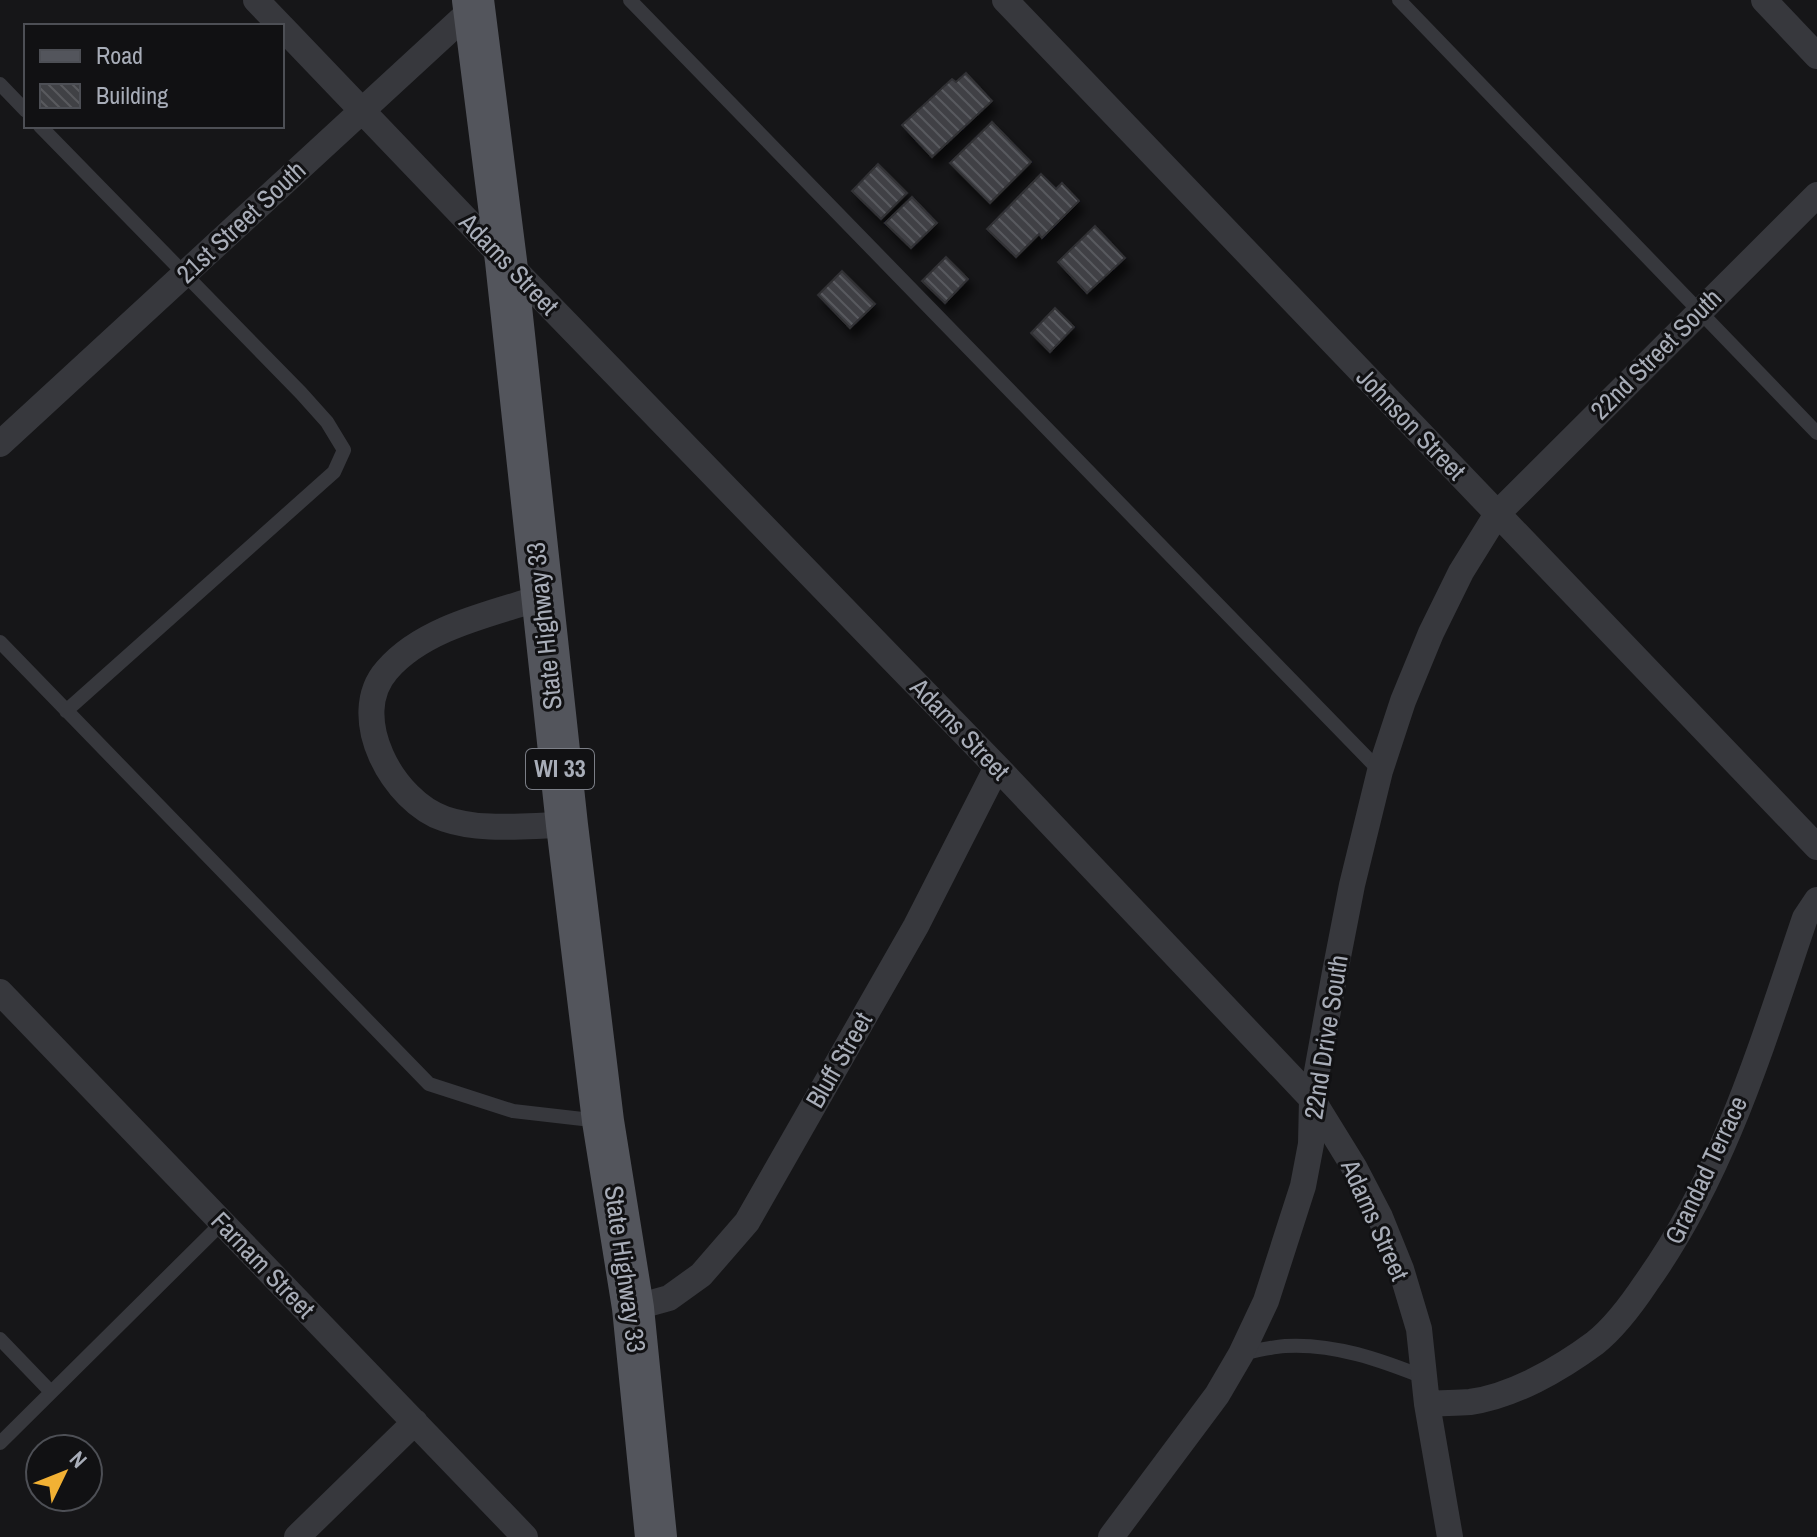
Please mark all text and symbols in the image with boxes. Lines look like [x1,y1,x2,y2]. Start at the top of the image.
legend [24,24,284,128]
text: Road [96,39,143,71]
text: Building [96,79,168,111]
street label: 21st Street South [168,153,313,291]
street label: Adams Street [451,204,567,322]
street label: 22nd Street South [1582,280,1729,427]
street label: Johnson Street [1349,360,1474,487]
street label: State Highway 33 [517,541,570,712]
street label: Adams Street [902,669,1018,787]
road number: WI 33 [526,749,594,789]
street label: 22nd Drive South [1295,952,1356,1122]
street label: Bluff Street [797,1005,880,1114]
street label: Grandad Terrace [1656,1090,1755,1250]
street label: Adams Street [1333,1153,1418,1286]
street label: State Highway 33 [596,1183,655,1355]
street label: Farnam Street [204,1204,323,1325]
north arrow [24,1433,104,1513]
text: N [63,1444,94,1474]

